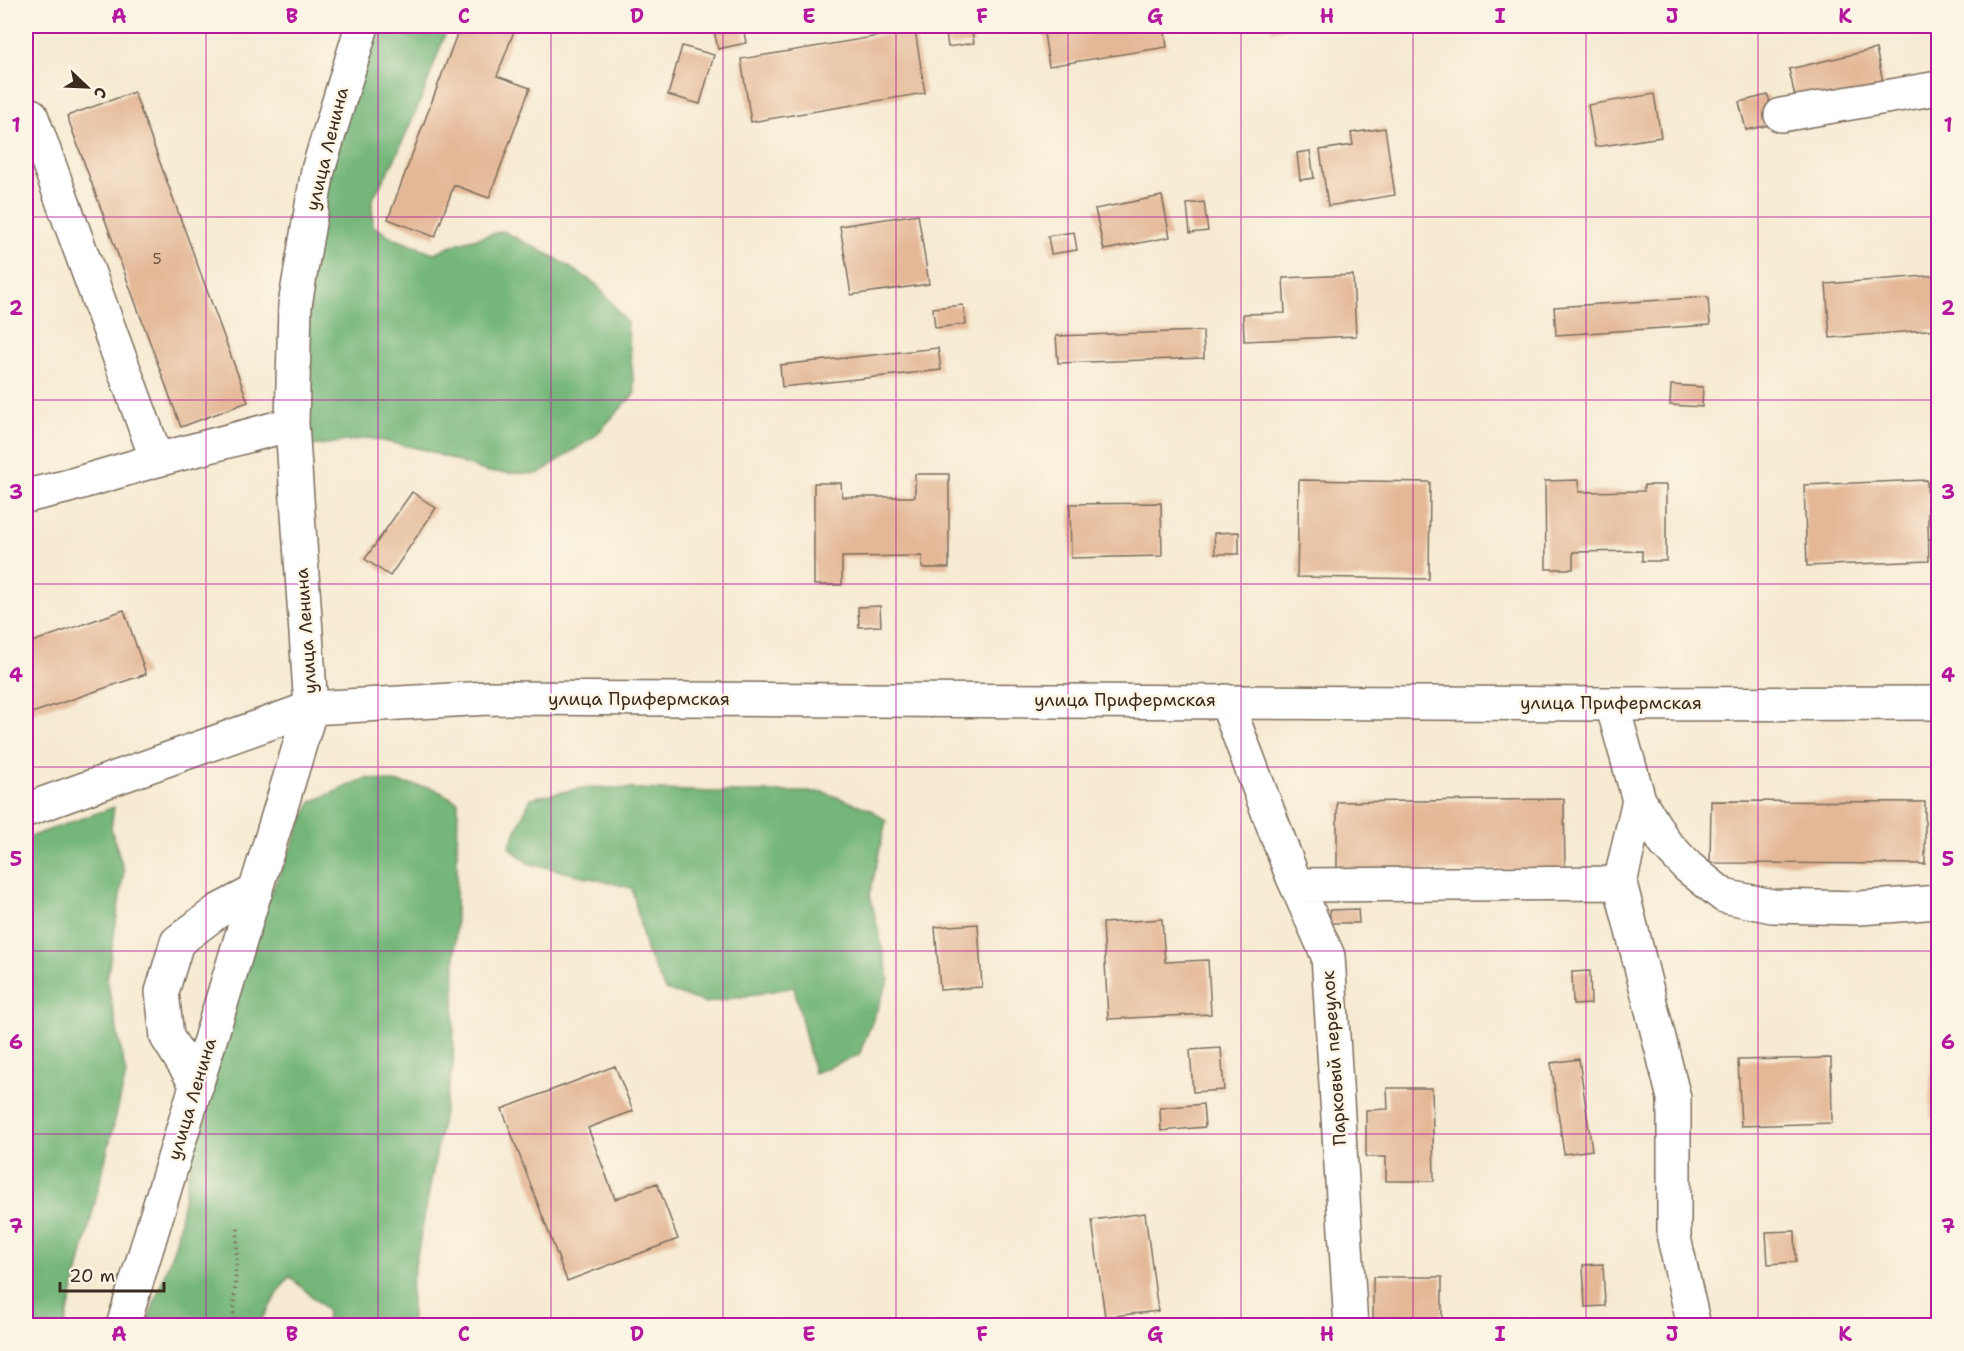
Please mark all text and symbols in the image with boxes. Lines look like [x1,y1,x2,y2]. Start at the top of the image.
text: A [111,3,127,29]
text: B [286,3,298,29]
text: C [458,3,470,29]
text: D [630,3,644,29]
text: E [802,3,816,29]
text: F [976,3,988,29]
text: G [1147,3,1163,29]
text: H [1320,3,1334,29]
text: I [1494,3,1506,29]
text: J [1666,3,1679,29]
text: K [1838,3,1852,29]
north arrow [57,57,117,117]
text: С [89,84,112,101]
street label: улица Ленина [300,85,354,213]
text: 1 [11,112,21,138]
text: 1 [1943,112,1953,138]
house number: 5 [152,249,162,269]
text: 2 [9,295,23,321]
text: 2 [1941,295,1955,321]
text: 3 [9,479,23,505]
text: 3 [1941,479,1955,505]
street label: улица Ленина [290,567,322,695]
text: 4 [9,662,23,688]
text: 4 [1941,662,1955,688]
street label: улица Прифермская [548,687,730,711]
street label: улица Прифермская [1034,688,1216,712]
street label: улица Прифермская [1520,691,1702,715]
text: 5 [10,846,22,872]
text: 5 [1942,846,1954,872]
street label: Парковый переулок [1316,969,1352,1146]
text: 6 [9,1029,23,1055]
text: 6 [1941,1029,1955,1055]
street label: улица Ленина [162,1035,222,1163]
text: 7 [9,1213,23,1239]
text: 7 [1941,1213,1955,1239]
scale bar [60,1255,164,1293]
text: 20 m [69,1264,115,1288]
text: A [111,1321,127,1347]
text: B [286,1321,298,1347]
text: C [458,1321,470,1347]
text: D [630,1321,644,1347]
text: E [802,1321,816,1347]
text: F [976,1321,988,1347]
text: G [1147,1321,1163,1347]
text: H [1320,1321,1334,1347]
text: I [1494,1321,1506,1347]
text: J [1666,1321,1679,1347]
text: K [1838,1321,1852,1347]

